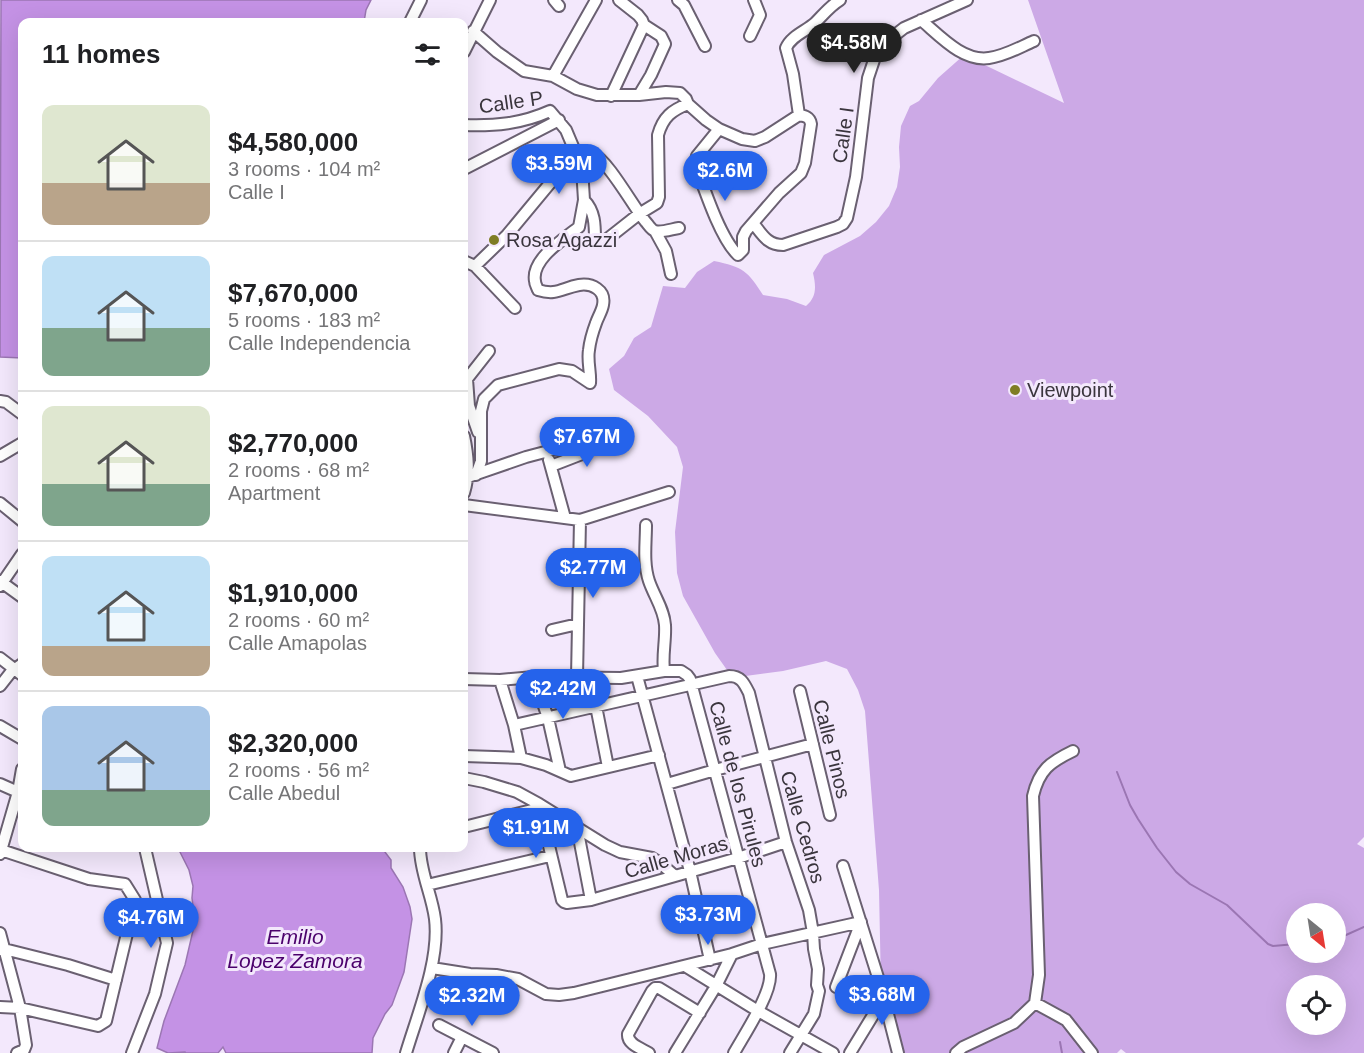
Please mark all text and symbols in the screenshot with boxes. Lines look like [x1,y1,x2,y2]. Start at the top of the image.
pin: $4.58M [805,23,903,74]
text: $4.58M [821,31,887,53]
icon: filters [411,38,444,71]
text: 11 homes [42,39,161,69]
street label: Calle P [478,87,544,117]
street label: Calle I [828,105,858,165]
text: $4,580,000 [228,127,358,157]
icon: home [90,129,162,201]
pin: $3.59M [510,144,608,195]
pin: $2.6M [683,151,767,202]
text: $3.59M [526,152,592,174]
text: 3 rooms · 104 m² [228,158,380,180]
text: $2.6M [697,159,753,181]
text: Calle I [228,181,285,203]
place label: Rosa Agazzi [506,229,617,251]
marker: Rosa Agazzi [487,233,501,247]
text: $7,670,000 [228,278,358,308]
icon: home [90,280,162,352]
text: 5 rooms · 183 m² [228,309,380,331]
text: Calle Independencia [228,332,410,354]
place label: Viewpoint [1027,379,1114,401]
marker: Viewpoint [1008,383,1022,397]
pin: $7.67M [538,417,636,468]
text: $7.67M [554,425,620,447]
text: $2,770,000 [228,428,358,458]
icon: home [90,430,162,502]
text: 2 rooms · 68 m² [228,459,369,481]
text: Apartment [228,482,320,504]
pin: $2.77M [544,548,642,599]
text: $2.77M [560,556,626,578]
text: $1,910,000 [228,578,358,608]
icon: home [90,580,162,652]
text: 2 rooms · 60 m² [228,609,369,631]
text: Calle Amapolas [228,632,367,654]
pin: $2.42M [514,669,612,720]
text: $2.42M [530,677,596,699]
street label: Calle Pinos [809,697,855,801]
street label: Calle de los Pirules [705,698,771,870]
text: $2,320,000 [228,728,358,758]
icon: home [90,730,162,802]
text: 2 rooms · 56 m² [228,759,369,781]
street label: Calle Cedros [776,768,830,886]
text: Calle Abedul [228,782,340,804]
pin: $1.91M [487,808,585,859]
text: $1.91M [503,816,569,838]
street label: Calle Moras [622,832,730,882]
pin: $3.73M [659,895,757,946]
pin: $4.76M [102,898,200,949]
text: $3.73M [675,903,741,925]
north arrow [1286,903,1346,963]
map controls [1286,903,1346,1035]
text: $4.76M [118,906,184,928]
water label: Emilio Lopez Zamora [227,925,363,972]
pin: $3.68M [833,975,931,1026]
button: locate [1286,975,1346,1035]
pin: $2.32M [423,976,521,1027]
text: $3.68M [849,983,915,1005]
text: $2.32M [439,984,505,1006]

